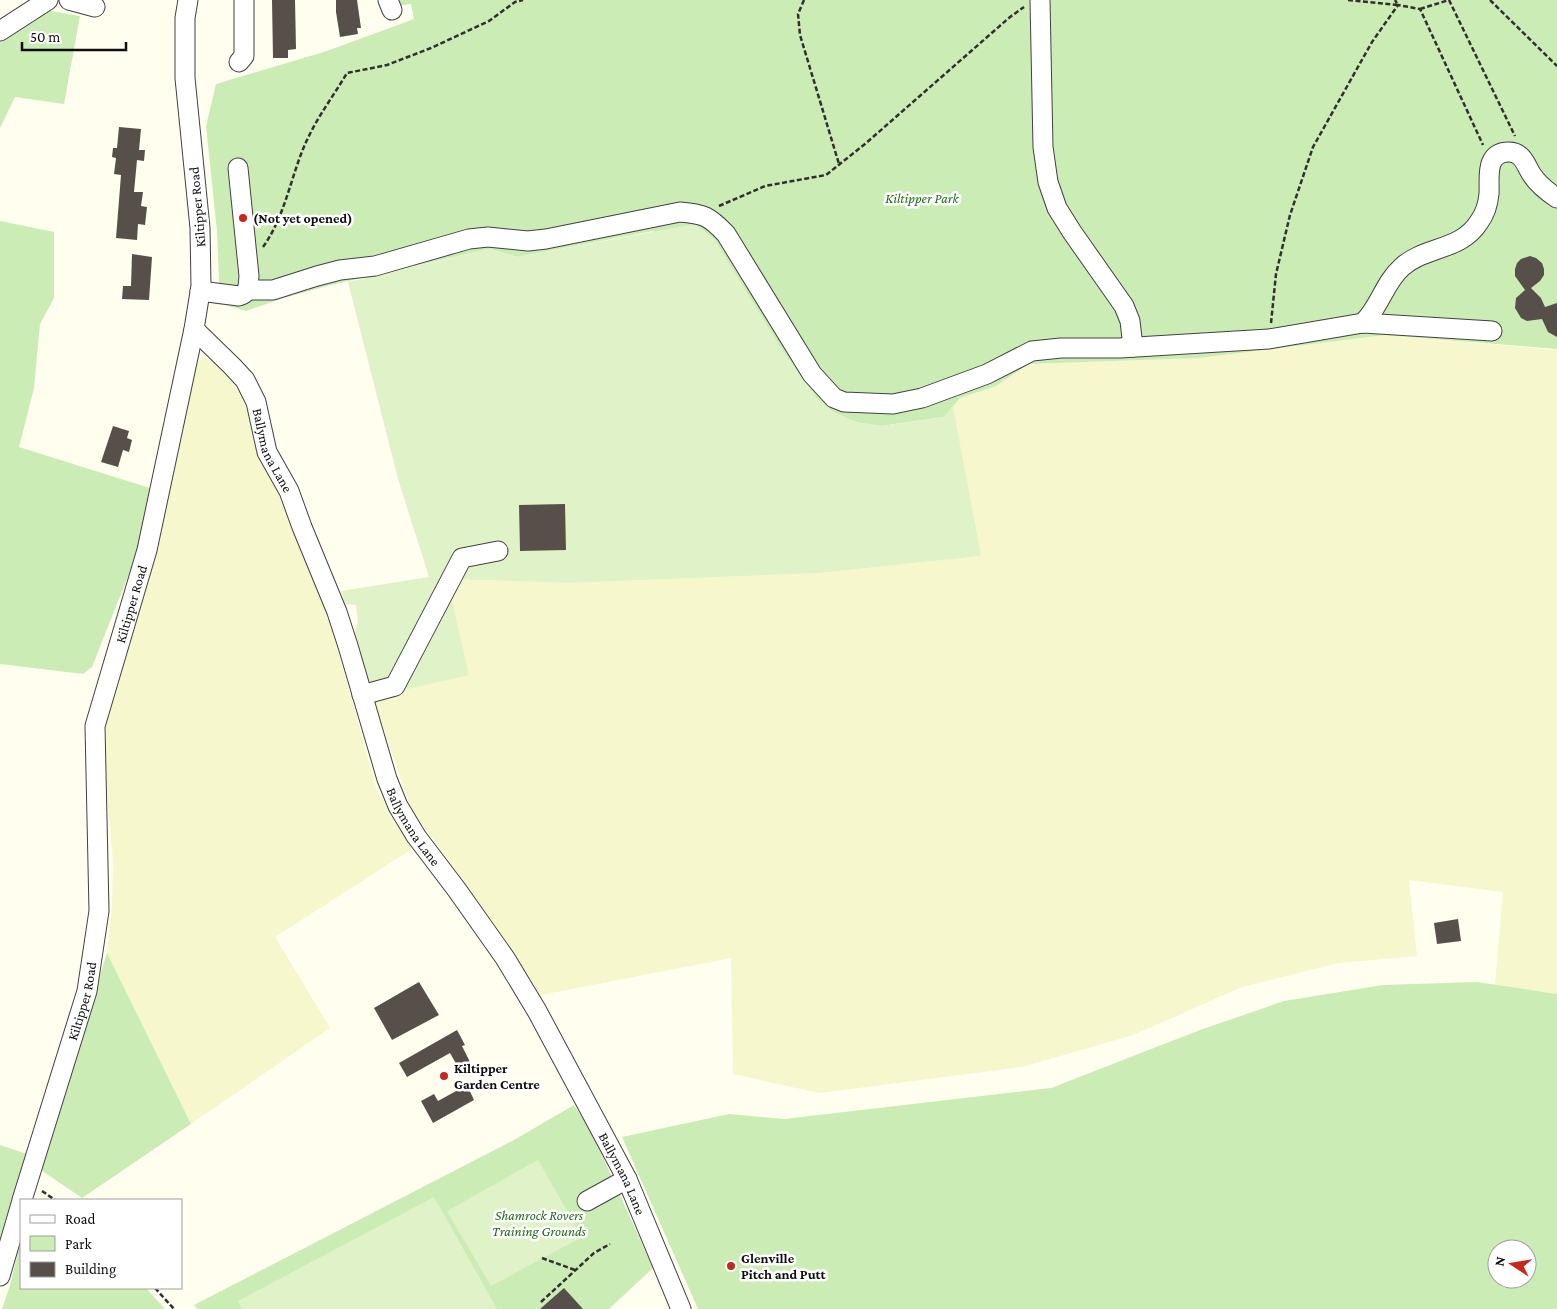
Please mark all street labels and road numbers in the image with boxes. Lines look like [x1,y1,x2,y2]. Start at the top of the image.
street label: Kiltipper Road [185,166,208,248]
street label: Ballymana Lane [250,407,296,495]
street label: Kiltipper Road [112,563,150,645]
street label: Ballymana Lane [383,785,444,869]
street label: Kiltipper Road [64,960,99,1042]
street label: Ballymana Lane [596,1130,649,1217]

